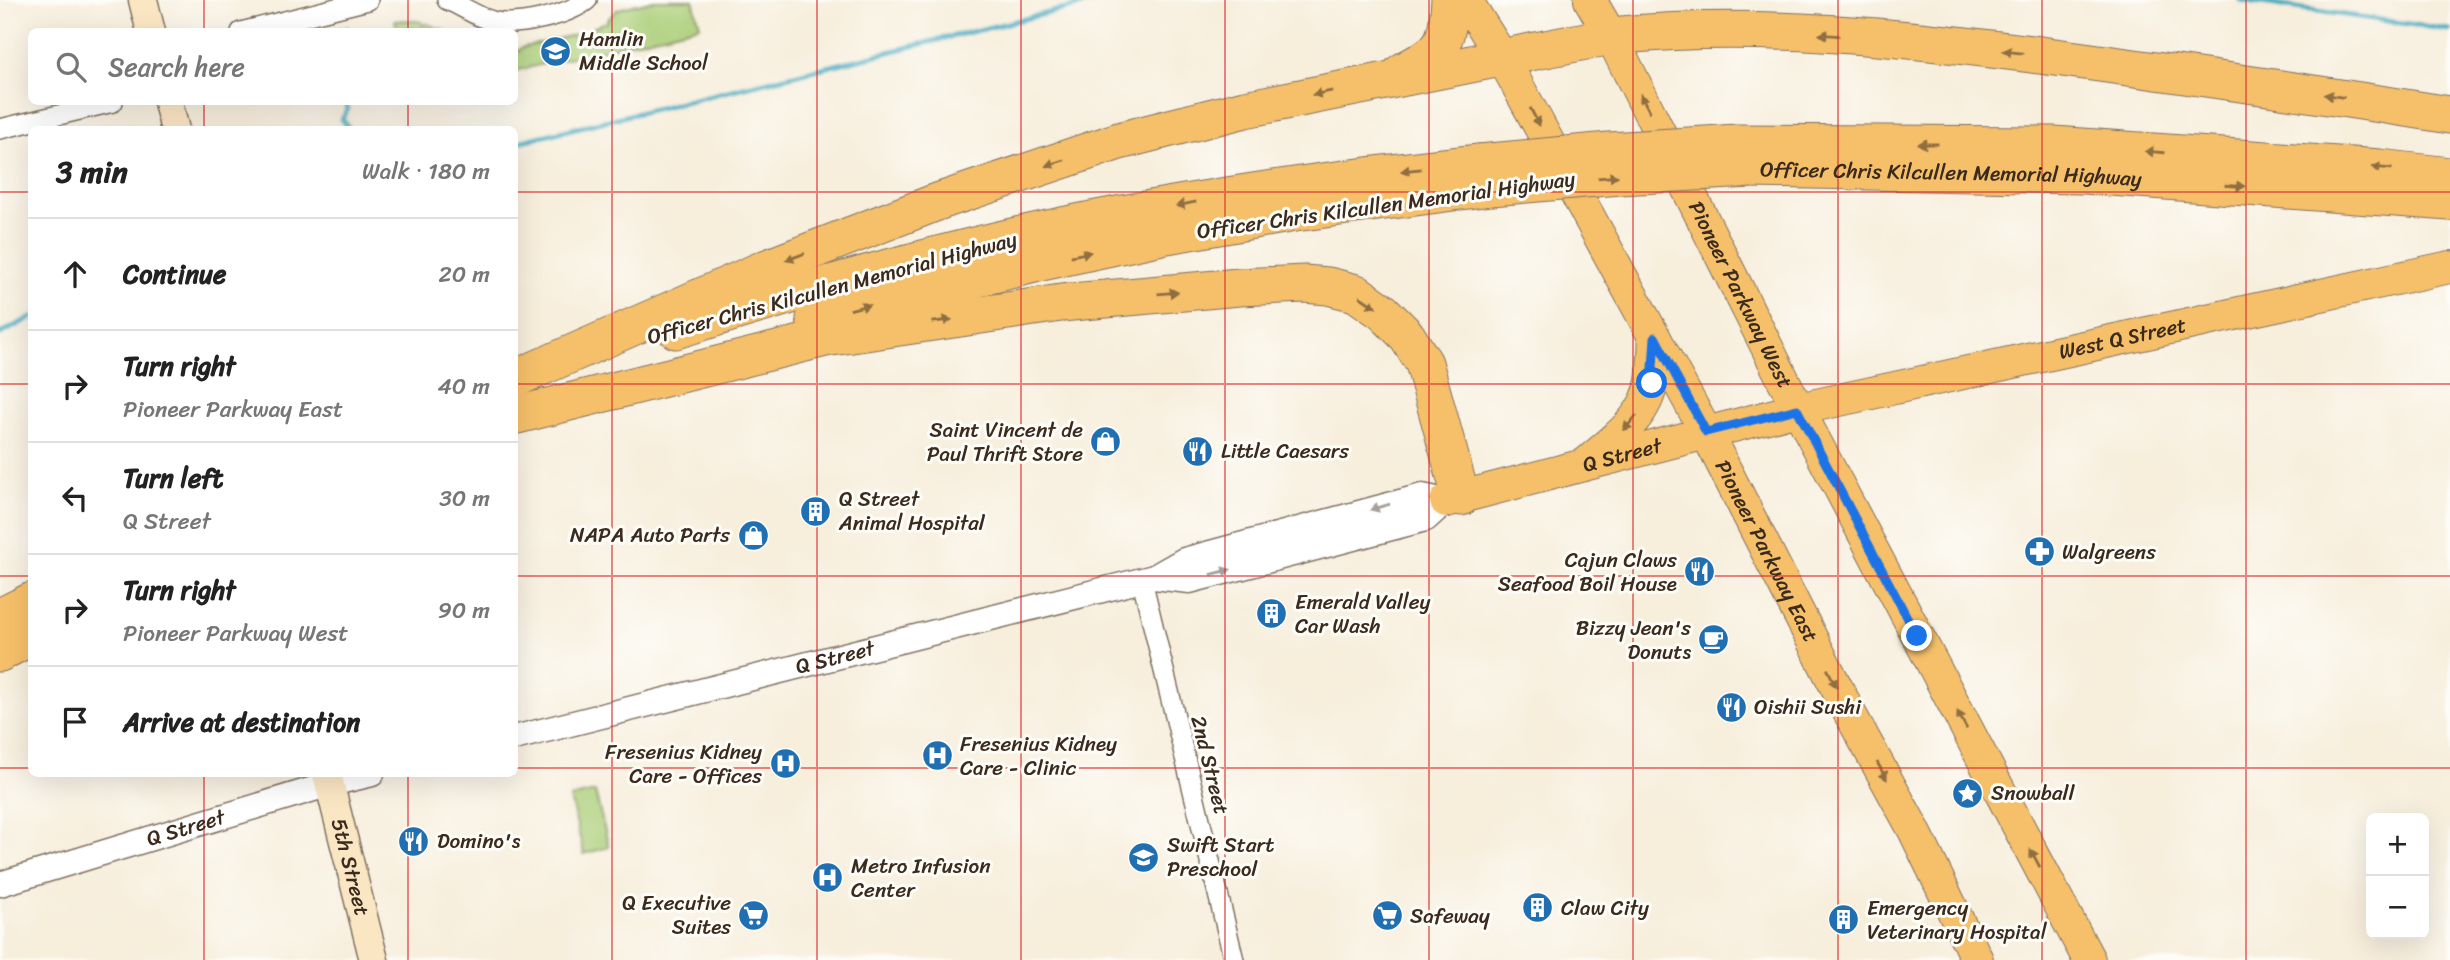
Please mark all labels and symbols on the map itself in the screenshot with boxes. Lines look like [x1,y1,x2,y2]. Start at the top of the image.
place label: Hamlin Middle School [579,20,709,82]
one-way arrow [1818,29,1840,40]
school or university icon: Hamlin Middle School [539,34,573,68]
one-way arrow [2002,46,2024,57]
one-way arrow [1311,87,1333,98]
one-way arrow [2323,91,2345,102]
one-way arrow [1639,93,1650,113]
one-way arrow [1529,107,1541,127]
one-way arrow [1917,138,1939,150]
one-way arrow [2144,146,2166,157]
street label: Officer Chris Kilcullen Memorial Highway [1760,150,2143,198]
one-way arrow [1044,158,1065,169]
street label: Officer Chris Kilcullen Memorial Highway [1194,160,1578,250]
one-way arrow [2371,162,2393,173]
one-way arrow [1400,165,1422,176]
one-way arrow [1597,171,1619,182]
one-way arrow [2224,180,2246,191]
street label: Pioneer Parkway West [1678,194,1804,395]
one-way arrow [1175,199,1197,210]
street label: Officer Chris Kilcullen Memorial Highway [643,220,1021,356]
one-way arrow [1070,248,1092,259]
one-way arrow [784,252,805,263]
one-way arrow [1157,287,1179,298]
one-way arrow [1359,295,1377,309]
one-way arrow [849,301,871,312]
street label: West Q Street [2055,306,2190,371]
one-way arrow [931,315,953,326]
route start [1636,367,1667,398]
place label: Saint Vincent de Paul Thrift Store [927,411,1083,473]
one-way arrow [1622,414,1638,432]
shop icon: Saint Vincent de Paul Thrift Store [1089,425,1123,459]
street label: Q Street [1579,426,1667,483]
place label: Little Caesars [1221,432,1349,470]
restaurant icon: Little Caesars [1181,434,1215,468]
street label: Pioneer Parkway East [1704,453,1829,649]
place label: Q Street Animal Hospital [838,480,986,542]
building icon: Q Street Animal Hospital [799,494,833,528]
one-way arrow [1370,503,1391,513]
place label: NAPA Auto Parts [570,516,730,554]
shop icon: NAPA Auto Parts [736,518,770,552]
place label: Walgreens [2062,533,2156,571]
pharmacy icon: Walgreens [2022,535,2056,569]
place label: Cajun Claws Seafood Boil House [1498,541,1677,603]
restaurant icon: Cajun Claws Seafood Boil House [1683,555,1717,589]
one-way arrow [1211,567,1232,577]
place label: Emerald Valley Car Wash [1295,583,1431,645]
building icon: Emerald Valley Car Wash [1255,597,1289,631]
place label: Bizzy Jean's Donuts [1576,609,1691,671]
route end [1901,620,1932,651]
cafe icon: Bizzy Jean's Donuts [1697,623,1731,657]
street label: Q Street [791,629,880,685]
one-way arrow [1826,668,1837,688]
place label: Oishii Sushi [1754,688,1862,726]
restaurant icon: Oishii Sushi [1714,690,1748,724]
one-way arrow [1956,709,1968,729]
street label: 2nd Street [1179,711,1241,819]
place label: Fresenius Kidney Care - Clinic [960,725,1117,787]
place label: Fresenius Kidney Care - Offices [605,733,762,795]
hospital icon: Fresenius Kidney Care - Clinic [920,739,954,773]
hospital icon: Fresenius Kidney Care - Offices [768,747,802,781]
one-way arrow [1876,762,1888,781]
place label: Snowball [1991,774,2075,812]
place icon: Snowball [1951,776,1985,810]
street label: Q Street [142,797,231,858]
street label: 5th Street [320,814,381,920]
place label: Domino's [437,822,521,860]
restaurant icon: Domino's [397,824,431,858]
place label: Swift Start Preschool [1167,826,1274,888]
school or university icon: Swift Start Preschool [1127,840,1161,874]
place label: Metro Infusion Center [851,847,991,909]
one-way arrow [2029,848,2040,868]
hospital icon: Metro Infusion Center [811,861,845,895]
place label: Q Executive Suites [622,884,731,946]
place label: Claw City [1561,889,1649,927]
place label: Emergency Veterinary Hospital [1867,889,2048,951]
building icon: Claw City [1521,891,1555,925]
place label: Safeway [1410,897,1490,935]
supermarket icon: Q Executive Suites [737,898,771,932]
supermarket icon: Safeway [1370,899,1404,933]
building icon: Emergency Veterinary Hospital [1827,903,1861,937]

